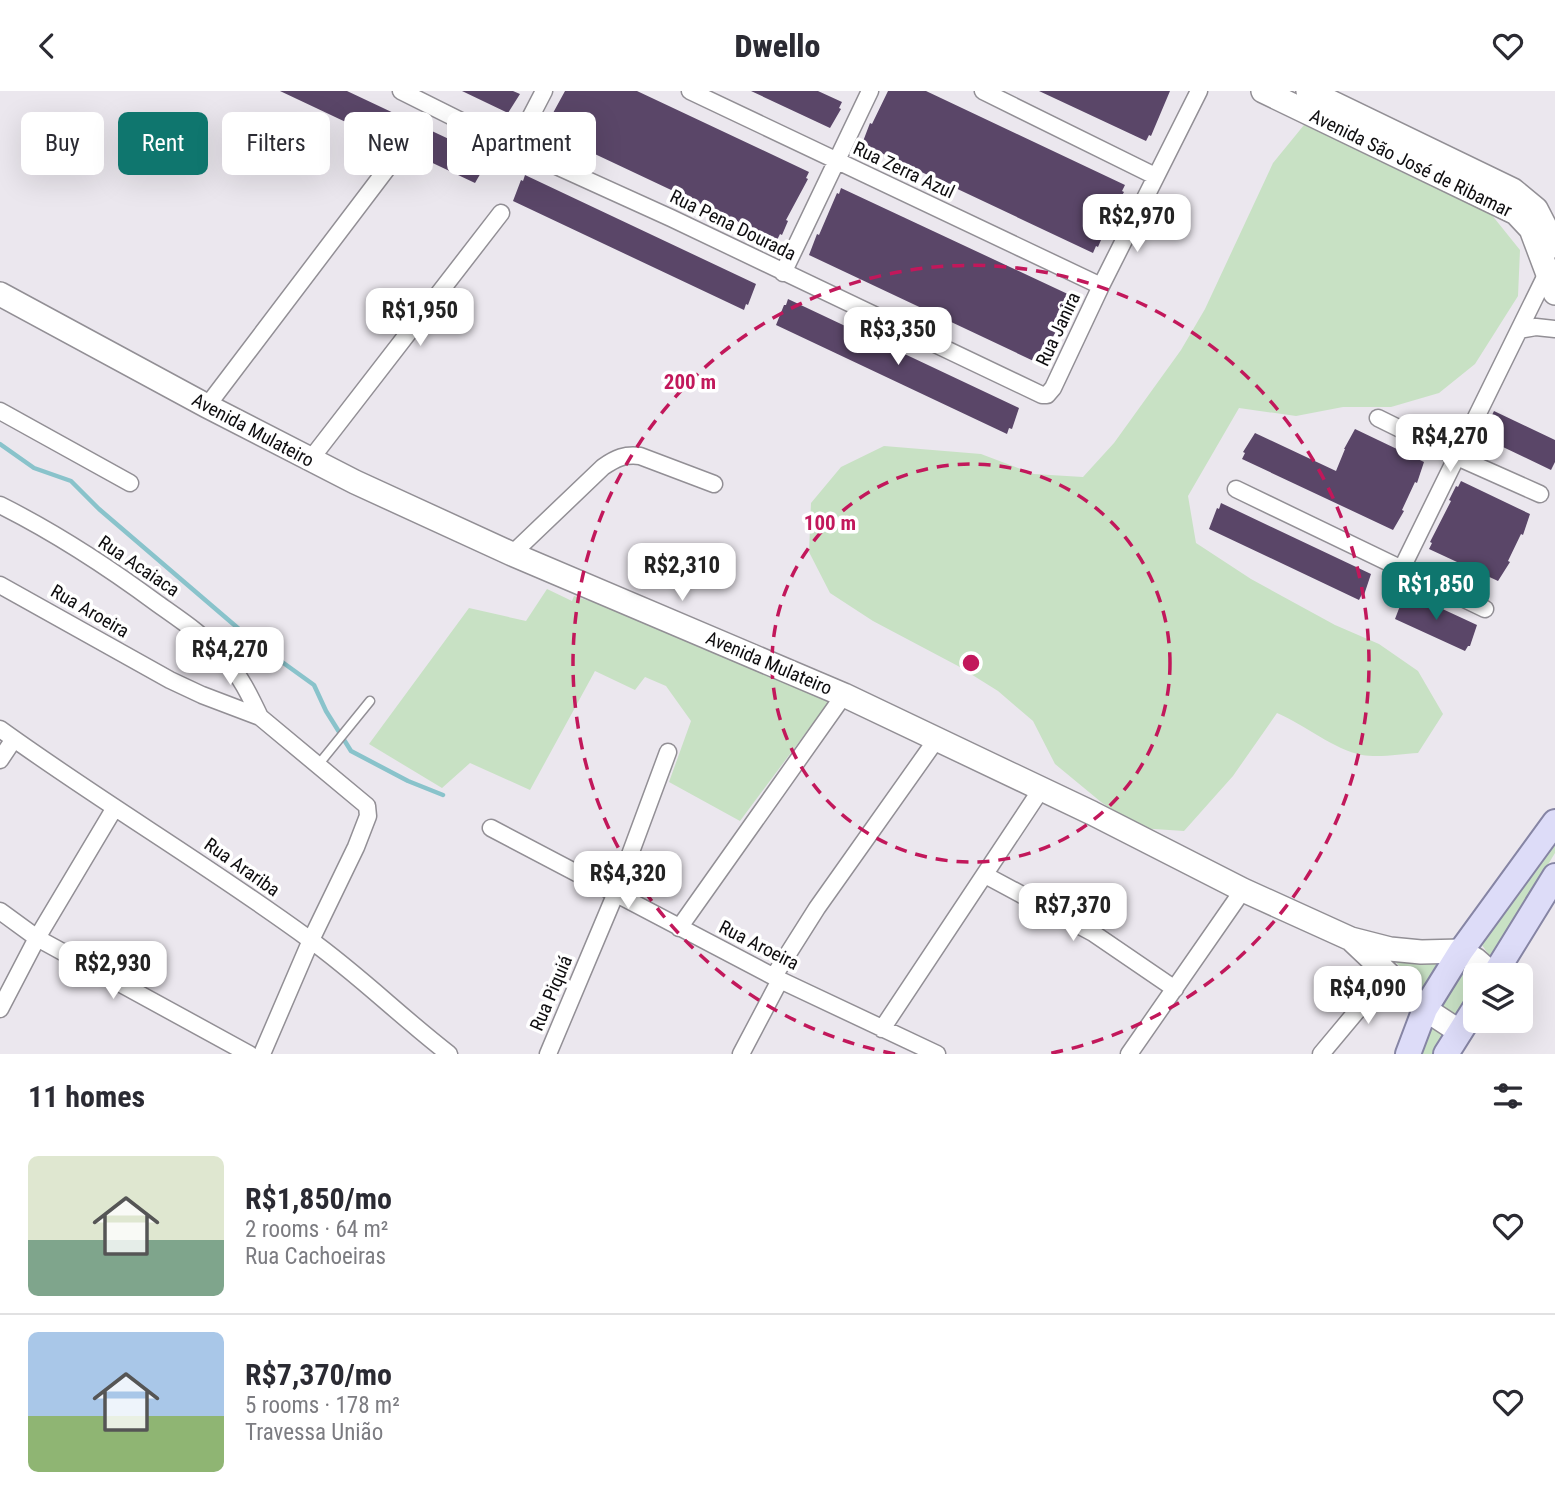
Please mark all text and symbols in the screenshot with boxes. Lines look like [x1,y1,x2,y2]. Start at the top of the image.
icon: back [28,27,66,65]
text: Dwello [735,27,820,65]
icon: heart [1489,27,1527,65]
street label: Avenida São José de Ribamar [1306,104,1516,222]
chip: Buy [21,112,104,175]
chip: Rent [118,112,208,175]
chip: Filters [222,112,330,175]
chip: New [344,112,433,175]
chip: Apartment [447,112,596,175]
street label: Rua Zerra Azul [850,137,958,203]
street label: Rua Pena Dourada [666,185,800,265]
pin: R$2,970 [1072,195,1202,254]
text: R$2,970 [1099,203,1175,230]
street label: Rua Janira [1031,288,1085,370]
pin: R$1,950 [355,289,485,348]
text: R$1,950 [382,297,458,324]
pin: R$3,350 [833,307,963,367]
text: R$3,350 [860,316,936,343]
text: 200 m [664,370,716,394]
street label: Avenida Mulateiro [188,388,318,472]
pin: R$4,270 [1385,415,1515,474]
text: R$4,270 [1412,423,1488,450]
text: 100 m [804,511,856,535]
street label: Rua Acaiaca [94,530,184,602]
pin: R$2,310 [617,543,747,603]
text: R$2,310 [644,552,720,579]
pin: R$1,850 [1371,563,1501,622]
text: R$1,850 [1398,571,1474,598]
street label: Rua Aroeira [47,579,133,643]
street label: Avenida Mulateiro [702,626,836,700]
pin: R$4,270 [165,627,295,687]
text: R$4,270 [192,636,268,663]
centre of rings [959,651,983,675]
street label: Rua Arariba [200,833,284,901]
pin: R$4,320 [563,851,693,911]
text: R$4,320 [590,860,666,887]
pin: R$7,370 [1008,883,1138,943]
text: R$7,370 [1035,892,1111,919]
street label: Rua Aroeira [715,915,803,975]
pin: R$2,930 [48,941,178,1001]
text: R$2,930 [75,950,151,977]
street label: Rua Piquiá [525,952,577,1034]
map controls [1463,963,1533,1033]
button: layers [1463,963,1533,1033]
pin: R$4,090 [1303,967,1433,1026]
text: R$4,090 [1330,975,1406,1002]
icon: filters [1489,1077,1527,1115]
text: 11 homes [28,1079,145,1114]
text: R$1,850/mo [245,1181,392,1216]
icon: home [84,1184,168,1268]
icon: heart [1489,1207,1527,1245]
text: 2 rooms · 64 m² [245,1216,388,1243]
text: Rua Cachoeiras [245,1243,386,1270]
text: R$7,370/mo [245,1357,392,1392]
icon: home [84,1360,168,1444]
icon: heart [1489,1383,1527,1421]
text: 5 rooms · 178 m² [245,1392,400,1419]
text: Travessa União [245,1419,383,1446]

